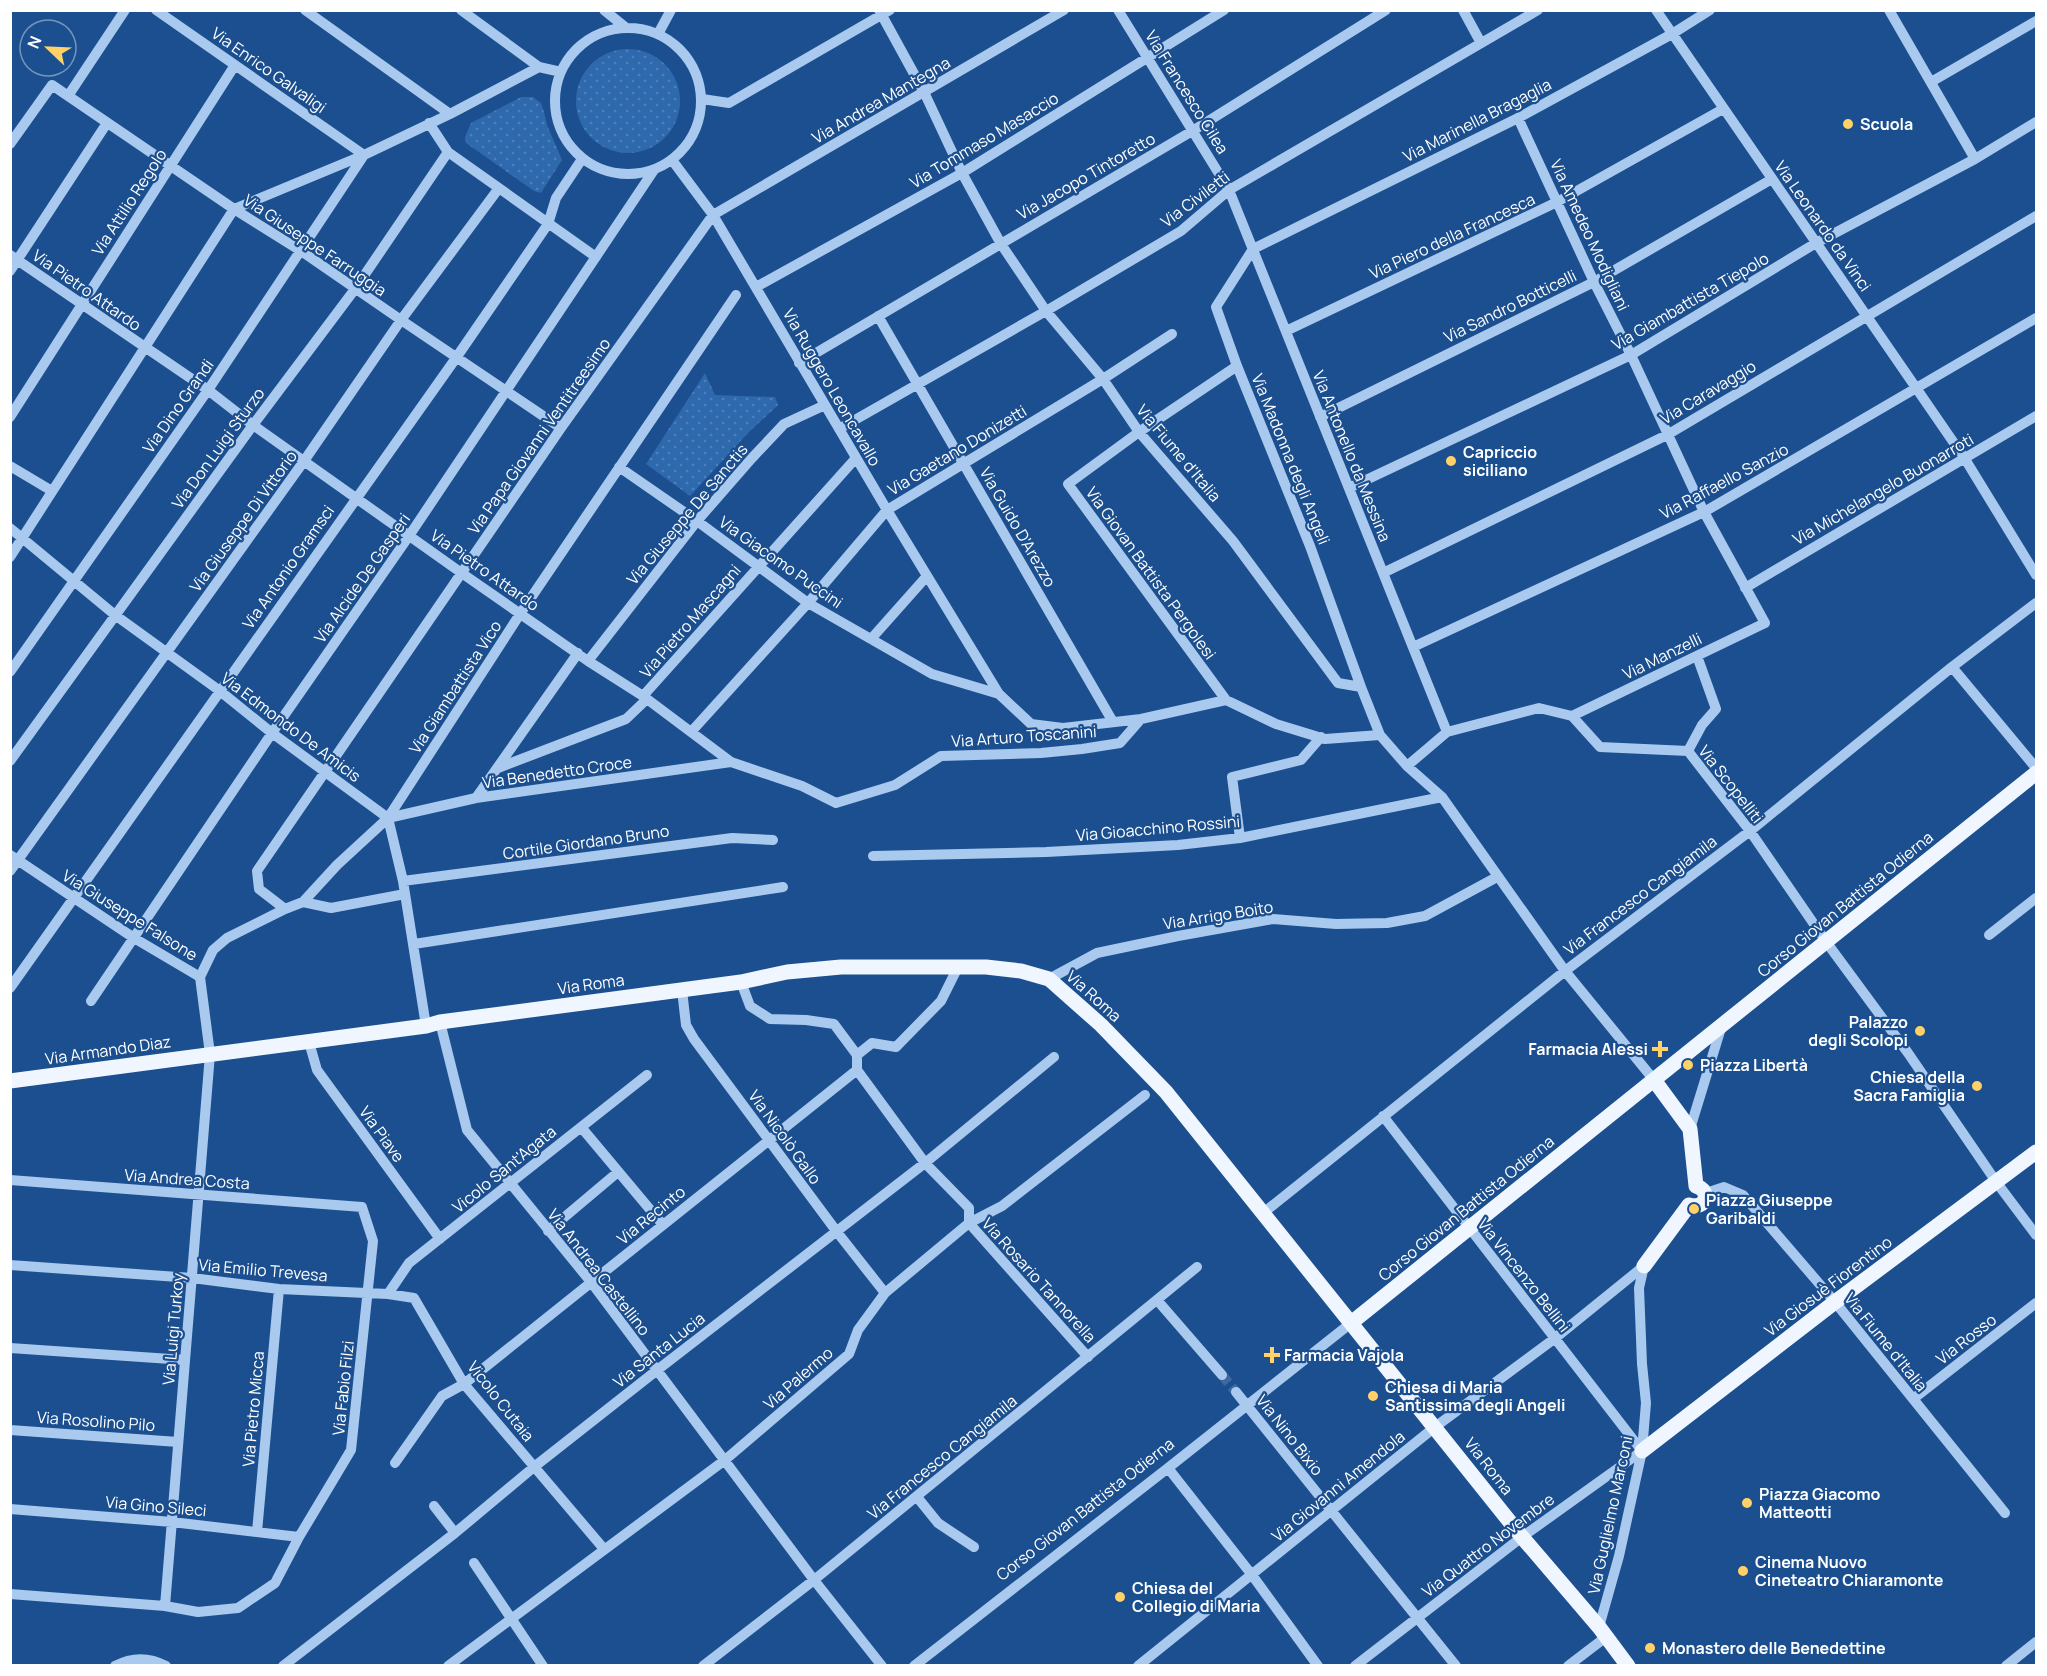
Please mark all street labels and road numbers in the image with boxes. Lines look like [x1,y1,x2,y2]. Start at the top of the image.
street label: Via Enrico Galvaligi [207,22,331,118]
street label: Via Francesco Cilea [1140,26,1234,158]
street label: Via Andrea Mantegna [808,51,954,149]
street label: Via Marinella Bragaglia [1399,73,1555,167]
street label: Via Tommaso Masaccio [905,87,1063,193]
street label: Via Jacopo Tintoretto [1013,127,1159,225]
street label: Via Attilio Regolo [86,145,172,259]
street label: Via Amedeo Modigliani [1545,156,1635,314]
street label: Via Leonardo da Vinci [1770,156,1876,296]
street label: Via Civiletti [1156,166,1234,232]
street label: Via Piero della Francesca [1366,188,1538,284]
street label: Via Giuseppe Farruggia [239,189,391,301]
street label: Via Pietro Attardo [28,244,146,336]
street label: Via Giambattista Tiepolo [1607,247,1773,355]
street label: Via Sandro Botticelli [1440,264,1580,348]
street label: Via Ruggero Leoncavallo [778,304,886,470]
street label: Via Papa Giovanni Ventitreesimo [463,334,615,538]
street label: Via Dino Grandi [137,355,219,457]
street label: Via Caravaggio [1656,355,1760,429]
street label: Via Antonello da Messina [1308,367,1396,545]
street label: Via Madonna degli Angeli [1247,370,1335,548]
street label: Via Don Luigi Sturzo [167,383,269,513]
street label: Via Gaetano Donizetti [883,400,1031,500]
street label: Via Fiume d'Italia [1132,400,1226,506]
street label: Via Michelangelo Buonarroti [1788,428,1978,550]
street label: Via Raffaello Sanzio [1656,438,1792,524]
street label: Via Giuseppe De Sanctis [621,439,753,589]
street label: Via Giuseppe Di Vittorio [184,446,302,596]
street label: Via Guido D'Arezzo [975,463,1061,591]
street label: Via Giovan Battista Pergolesi [1081,482,1221,664]
street label: Via Antonio Gramsci [237,501,339,633]
street label: Via Alcide De Gasperi [309,509,415,647]
street label: Via Giacomo Puccini [715,511,847,613]
street label: Via Pietro Attardo [426,524,544,616]
street label: Via Pietro Mascagni [635,560,745,682]
street label: Via Giambattista Vico [404,616,506,758]
street label: Via Manzelli [1619,627,1705,685]
street label: Via Edmondo De Amicis [217,667,365,787]
street label: Via Arturo Toscanini [951,720,1097,752]
street label: Via Scopelliti [1694,740,1768,828]
street label: Via Benedetto Croce [481,751,633,793]
street label: Via Gioacchino Rossini [1075,810,1241,846]
street label: Cortile Giordano Bruno [501,819,671,865]
street label: Corso Giovan Battista Odierna [1752,826,1938,982]
street label: Via Francesco Cangiamila [1559,830,1721,960]
street label: Via Giuseppe Falsone [58,864,202,966]
street label: Via Arrigo Boito [1161,895,1275,935]
street label: Via Roma [1062,965,1126,1027]
street label: Via Roma [556,968,626,1000]
street label: Via Armando Diaz [44,1030,172,1070]
street label: Via Nicolò Gallo [743,1085,827,1189]
street label: Via Piave [354,1102,410,1166]
street label: Vicolo Sant'Agata [448,1120,560,1218]
street label: Corso Giovan Battista Odierna [1373,1130,1559,1286]
street label: Via Andrea Costa [124,1164,250,1194]
street label: Via Recinto [612,1181,690,1249]
street label: Via Andrea Castellino [542,1204,656,1340]
street label: Via Rosario Tannorella [977,1213,1101,1347]
street label: Via Vincenzo Bellini [1473,1213,1575,1337]
street label: Via Giosuè Fiorentino [1760,1231,1896,1341]
street label: Via Emilio Trevesa [198,1253,328,1287]
street label: Via Luigi Turkoy [157,1272,189,1386]
street label: Via Fiume d'Italia [1839,1288,1933,1396]
street label: Via Santa Lucia [609,1307,709,1393]
street label: Via Rosso [1931,1309,2001,1369]
street label: Via Fabio Filzi [327,1339,359,1437]
street label: Via Palermo [759,1342,837,1414]
street label: Via Pietro Micca [237,1350,269,1468]
street label: Vicolo Cutaia [463,1356,539,1446]
street label: Via Francesco Cangiamila [863,1390,1021,1524]
street label: Via Nino Bixio [1251,1390,1329,1480]
street label: Via Rosolino Pilo [36,1406,156,1436]
street label: Via Giovanni Amendola [1267,1425,1409,1547]
street label: Corso Giovan Battista Odierna [991,1433,1179,1585]
street label: Via Roma [1460,1433,1518,1499]
street label: Via Guglielmo Marconi [1582,1434,1638,1596]
street label: Via Quattro Novembre [1417,1488,1559,1602]
street label: Via Gino Sileci [105,1491,207,1521]

